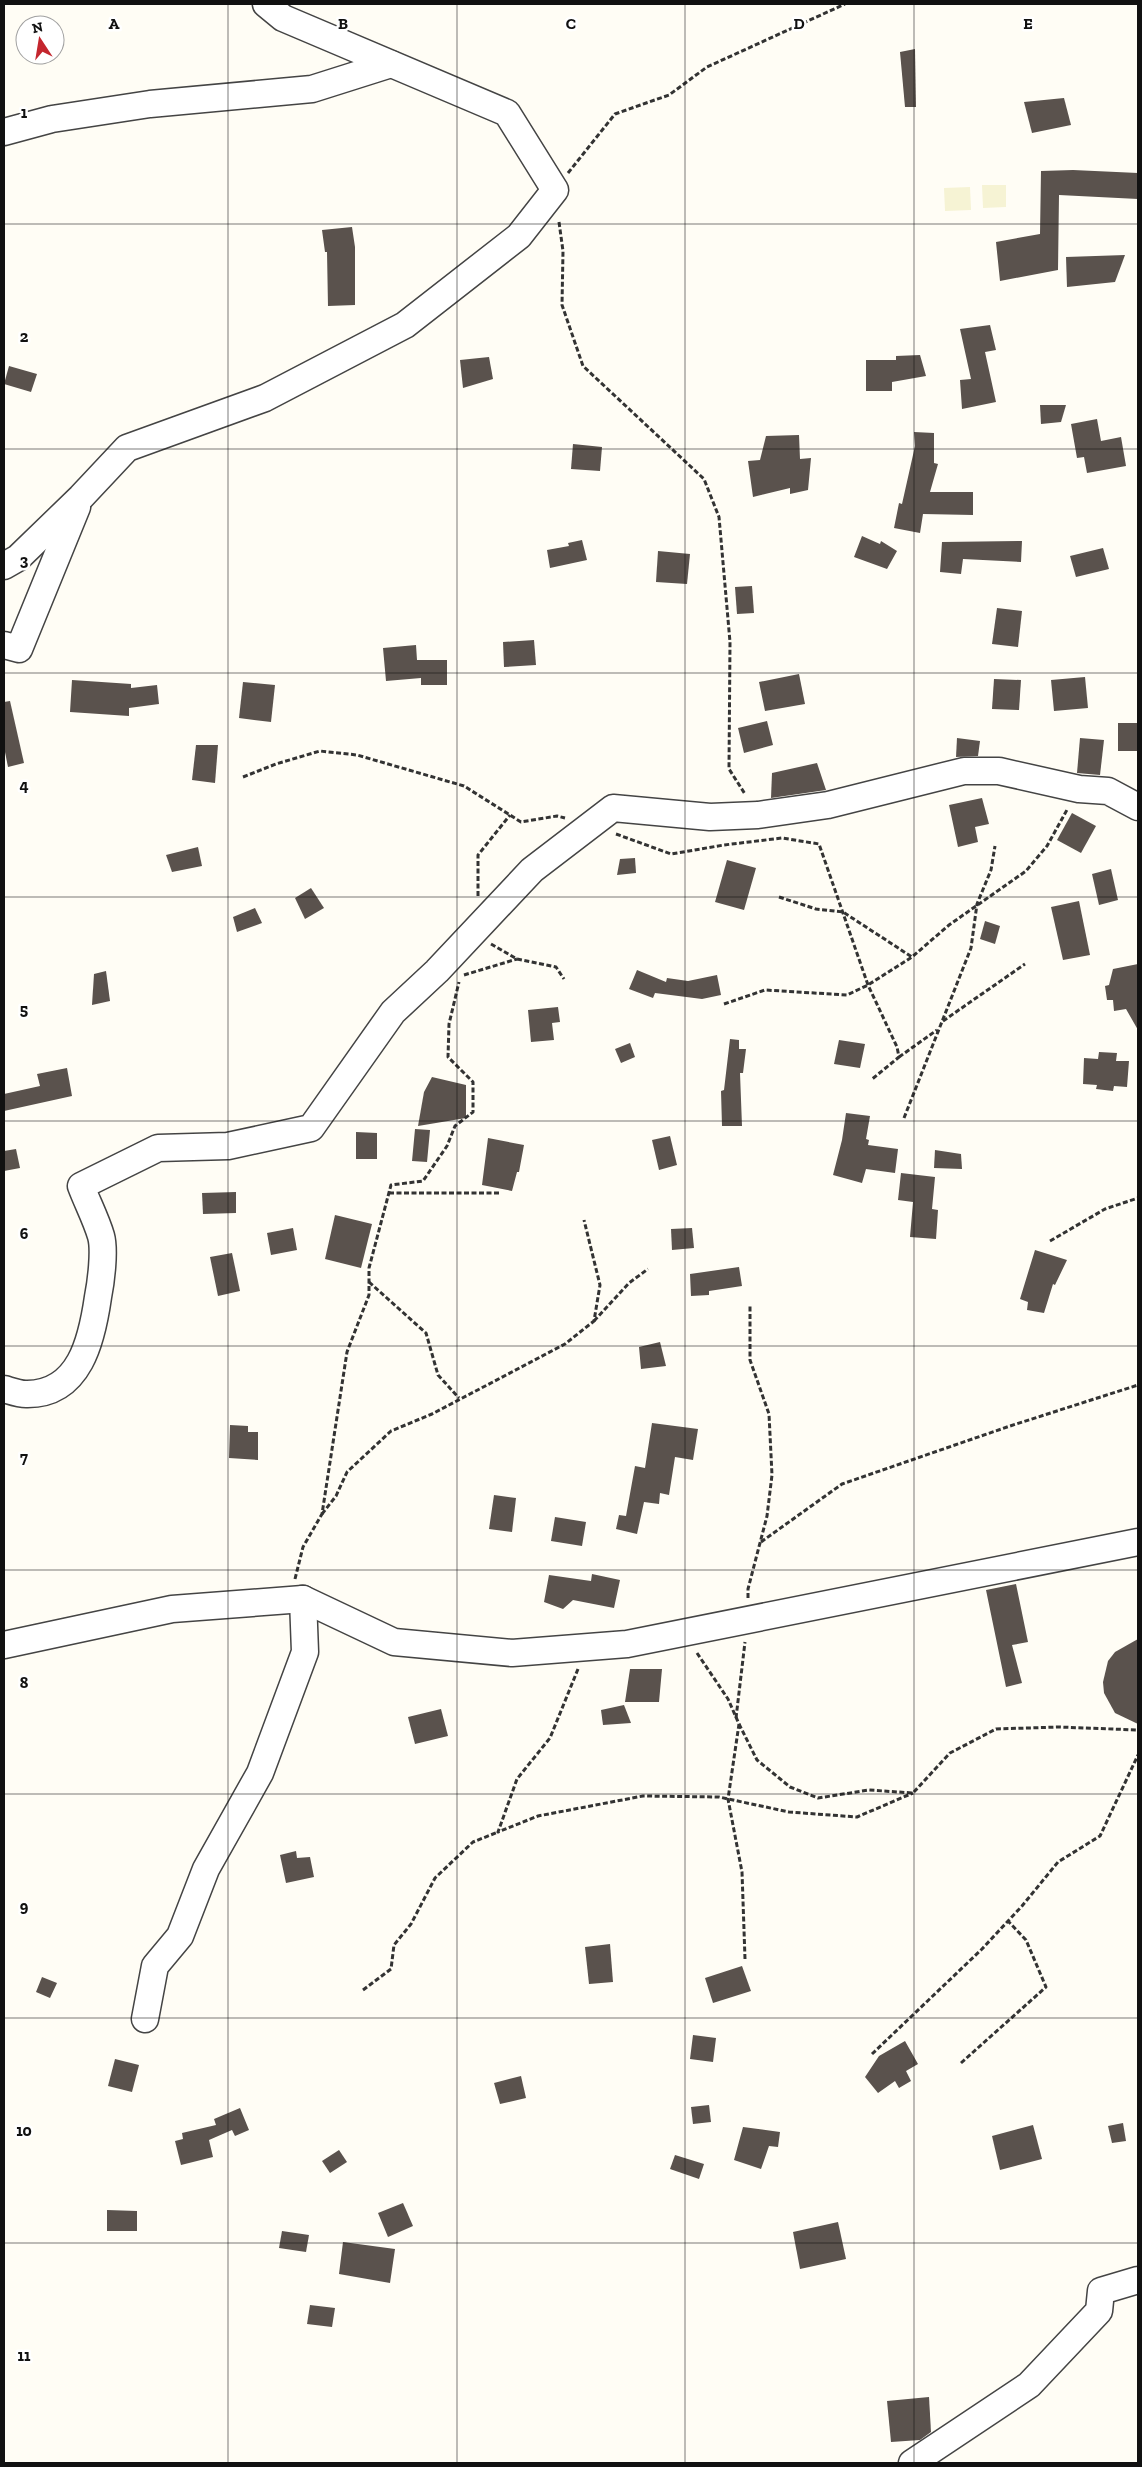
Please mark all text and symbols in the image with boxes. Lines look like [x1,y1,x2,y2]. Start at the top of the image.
text: A [109,14,120,33]
text: B [338,14,348,33]
text: C [566,14,576,33]
text: D [793,14,805,33]
text: E [1023,14,1033,33]
north arrow [15,15,65,65]
text: N [30,18,45,37]
text: 1 [21,103,28,122]
text: 2 [20,327,29,346]
text: 3 [20,551,29,570]
text: 4 [19,776,29,795]
text: 5 [20,1000,28,1019]
text: 6 [20,1224,29,1243]
text: 7 [20,1448,28,1467]
text: 8 [20,1673,29,1692]
text: 9 [20,1897,29,1916]
text: 10 [16,2121,32,2140]
text: 11 [18,2346,31,2365]

